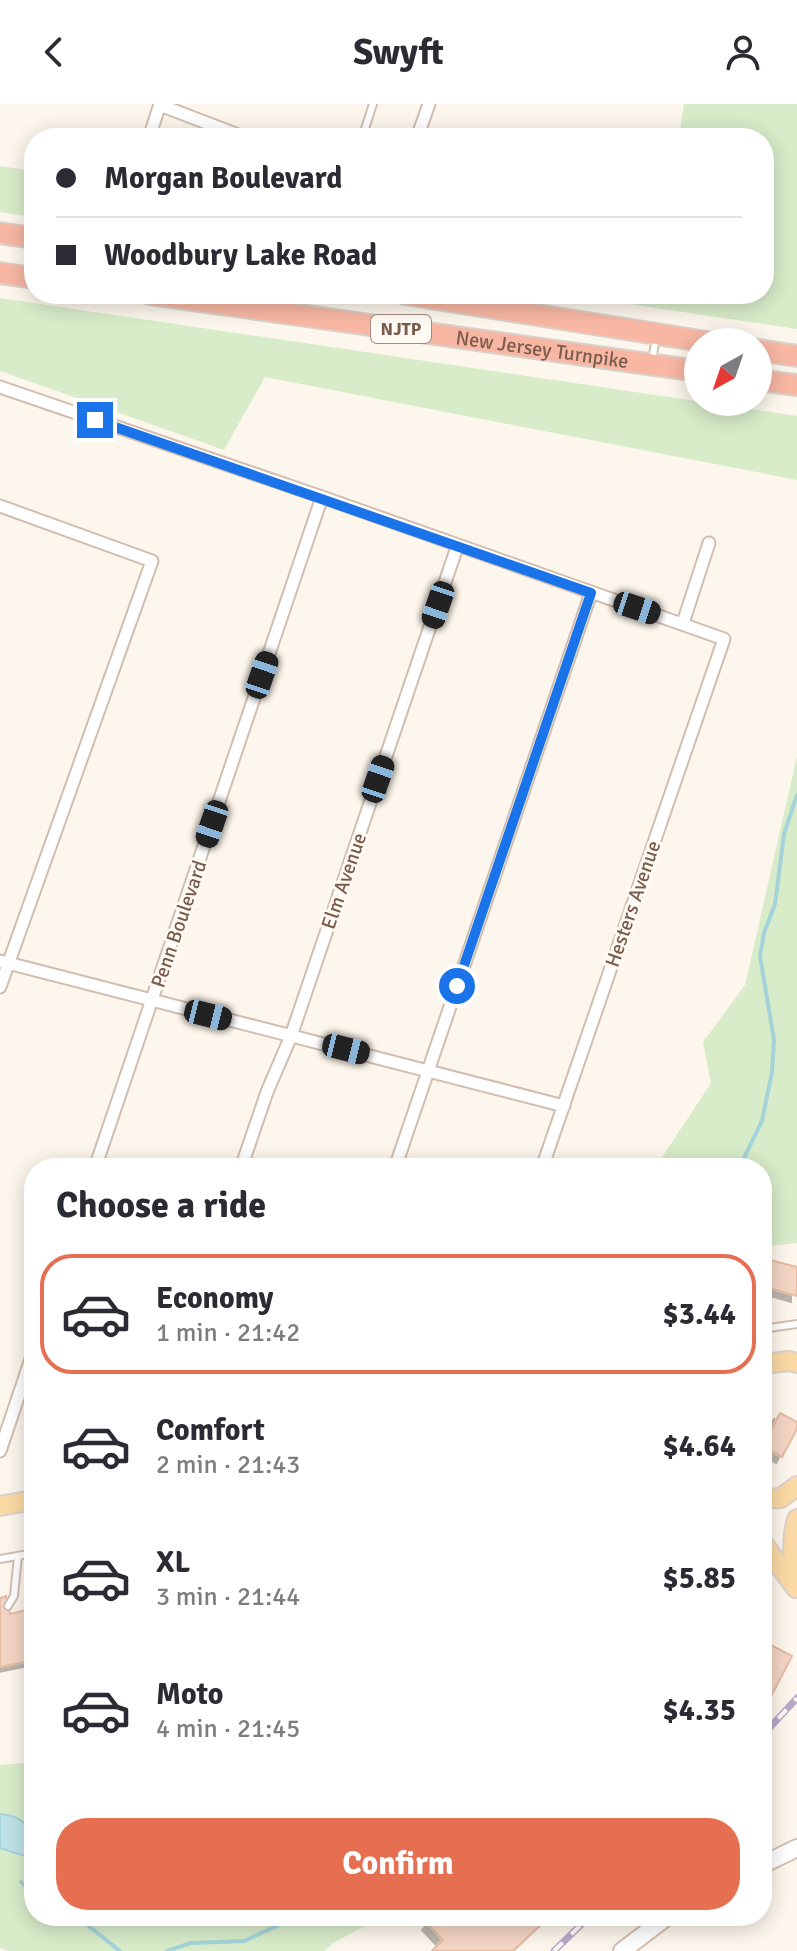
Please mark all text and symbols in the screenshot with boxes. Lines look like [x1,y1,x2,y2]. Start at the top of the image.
icon: back [32,30,76,74]
text: Swyft [353,30,444,75]
icon: person [721,30,765,74]
text: Morgan Boulevard [104,160,342,197]
text: Woodbury Lake Road [104,237,377,274]
road number: NJTP [371,315,431,343]
street label: New Jersey Turnpike [454,325,630,374]
north arrow [684,328,772,416]
map controls [684,328,772,416]
route end [77,402,113,438]
car [419,578,457,632]
car [610,589,664,627]
car [243,648,281,702]
car [359,752,397,806]
car [193,797,231,851]
street label: Elm Avenue [316,830,372,932]
street label: Hesters Avenue [600,837,666,971]
street label: Penn Boulevard [146,857,212,991]
route start [439,968,475,1004]
car [182,998,234,1032]
car [320,1032,372,1066]
text: Choose a ride [56,1183,266,1228]
icon: car [60,1278,132,1350]
text: Economy [156,1280,273,1317]
text: $3.44 [663,1296,736,1333]
text: 1 min · 21:42 [156,1317,300,1349]
icon: car [60,1410,132,1482]
text: Comfort [156,1412,265,1449]
text: $4.64 [663,1428,736,1465]
text: 2 min · 21:43 [156,1449,300,1481]
icon: car [60,1542,132,1614]
text: XL [156,1544,190,1581]
text: $5.85 [663,1560,736,1597]
text: 3 min · 21:44 [156,1581,300,1613]
icon: car [60,1674,132,1746]
text: Moto [156,1676,223,1713]
text: $4.35 [663,1692,736,1729]
text: 4 min · 21:45 [156,1713,300,1745]
button: Confirm [56,1818,740,1910]

